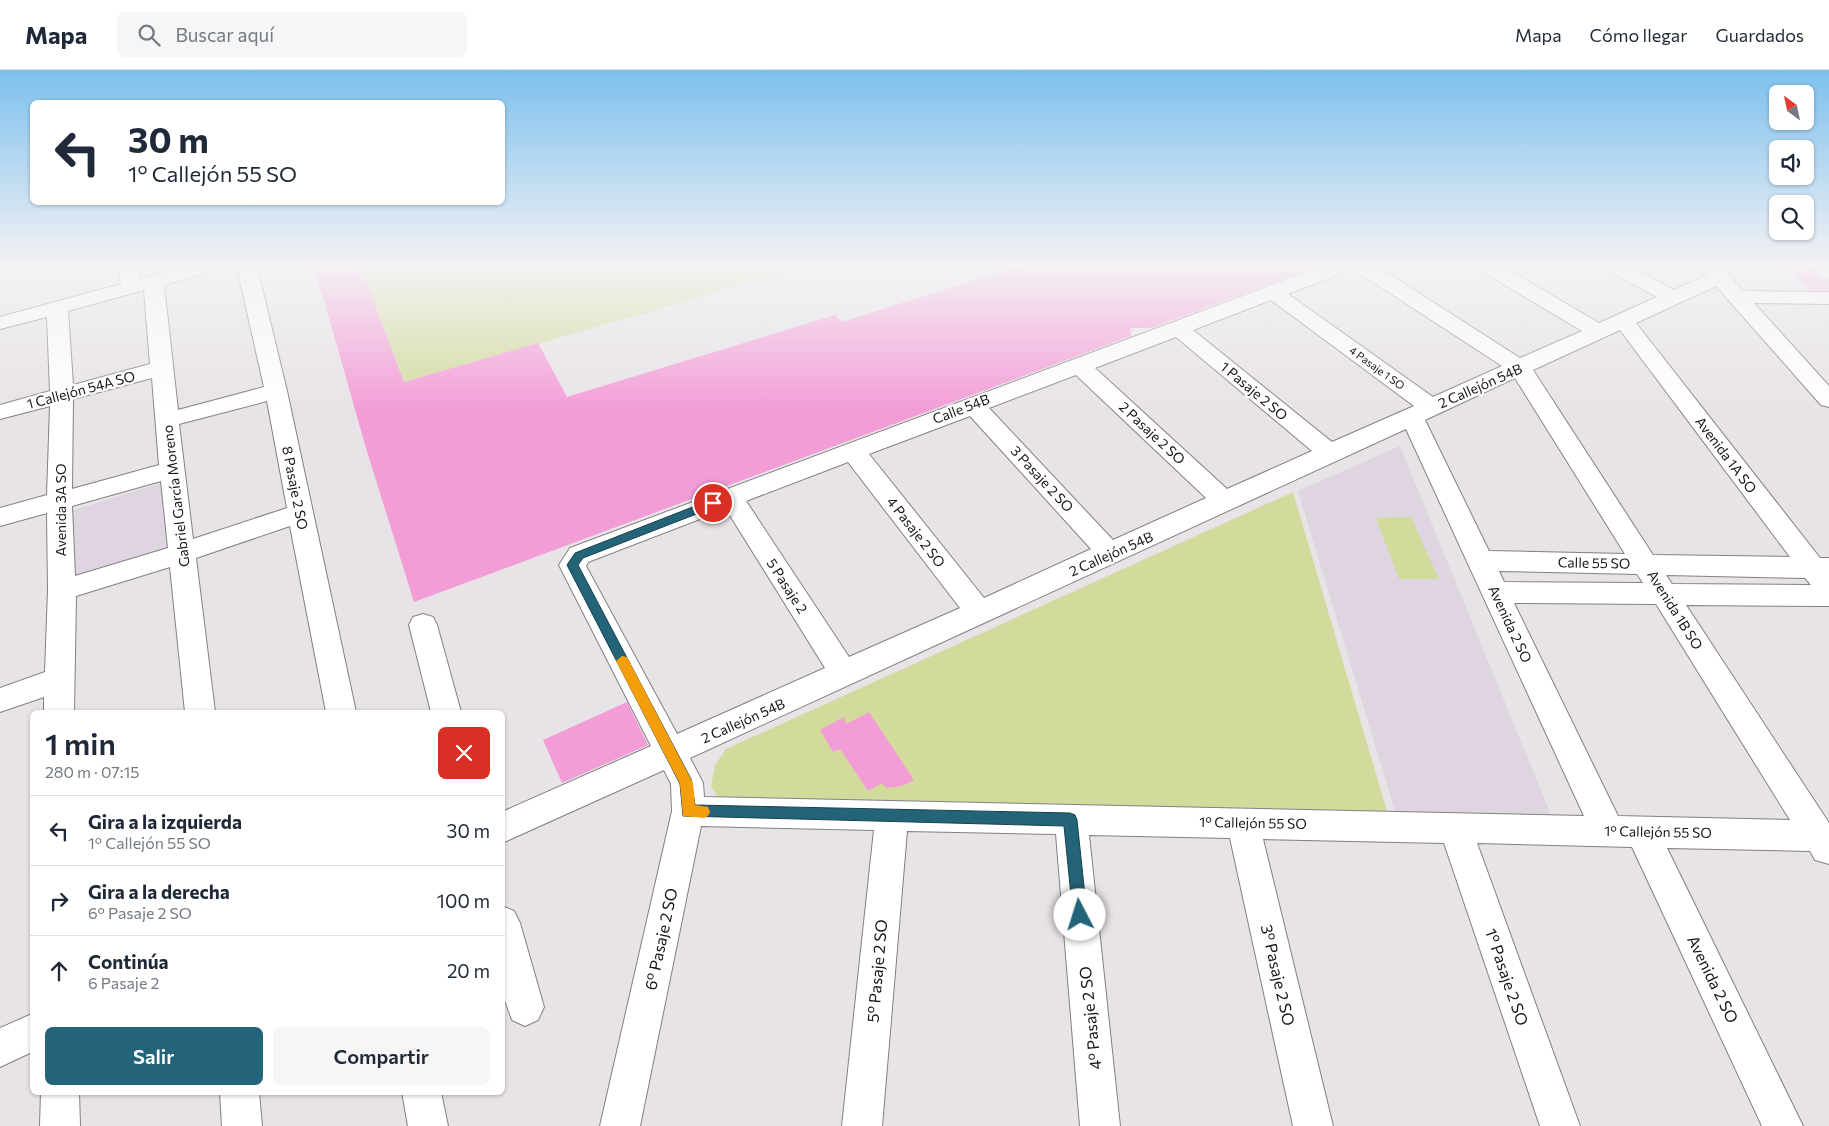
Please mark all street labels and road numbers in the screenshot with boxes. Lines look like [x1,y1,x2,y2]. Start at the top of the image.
street label: 4 Pasaje 1 SO [1347,343,1407,392]
street label: 1 Pasaje 2 SO [1217,358,1291,424]
street label: 2 Callejón 54B [1435,359,1524,412]
street label: 1 Callejón 54A SO [25,367,137,412]
street label: Calle 54B [930,390,992,427]
street label: 2 Pasaje 2 SO [1116,398,1189,467]
street label: Avenida 1A SO [1692,413,1761,496]
street label: Gabriel García Moreno [158,424,193,568]
street label: 3 Pasaje 2 SO [1007,442,1077,515]
street label: 8 Pasaje 2 SO [279,445,312,531]
street label: Avenida 3A SO [52,464,69,556]
street label: 4 Pasaje 2 SO [884,493,949,570]
street label: 2 Callejón 54B [1066,527,1155,580]
street label: Calle 55 SO [1558,553,1630,572]
street label: 5 Pasaje 2 [763,555,812,617]
street label: Avenida 1B SO [1644,567,1707,653]
street label: Avenida 2 SO [1485,582,1536,665]
street label: 2 Callejón 54B [698,694,787,747]
street label: 1º Callejón 55 SO [1199,813,1307,832]
street label: 1º Callejón 55 SO [1604,822,1712,841]
street label: 6º Pasaje 2 SO [640,886,681,992]
street label: 5º Pasaje 2 SO [863,919,890,1023]
street label: 3º Pasaje 2 SO [1258,922,1299,1027]
street label: 1º Pasaje 2 SO [1482,926,1533,1028]
street label: Avenida 2 SO [1684,932,1743,1026]
street label: 4º Pasaje 2 SO [1075,965,1104,1071]

